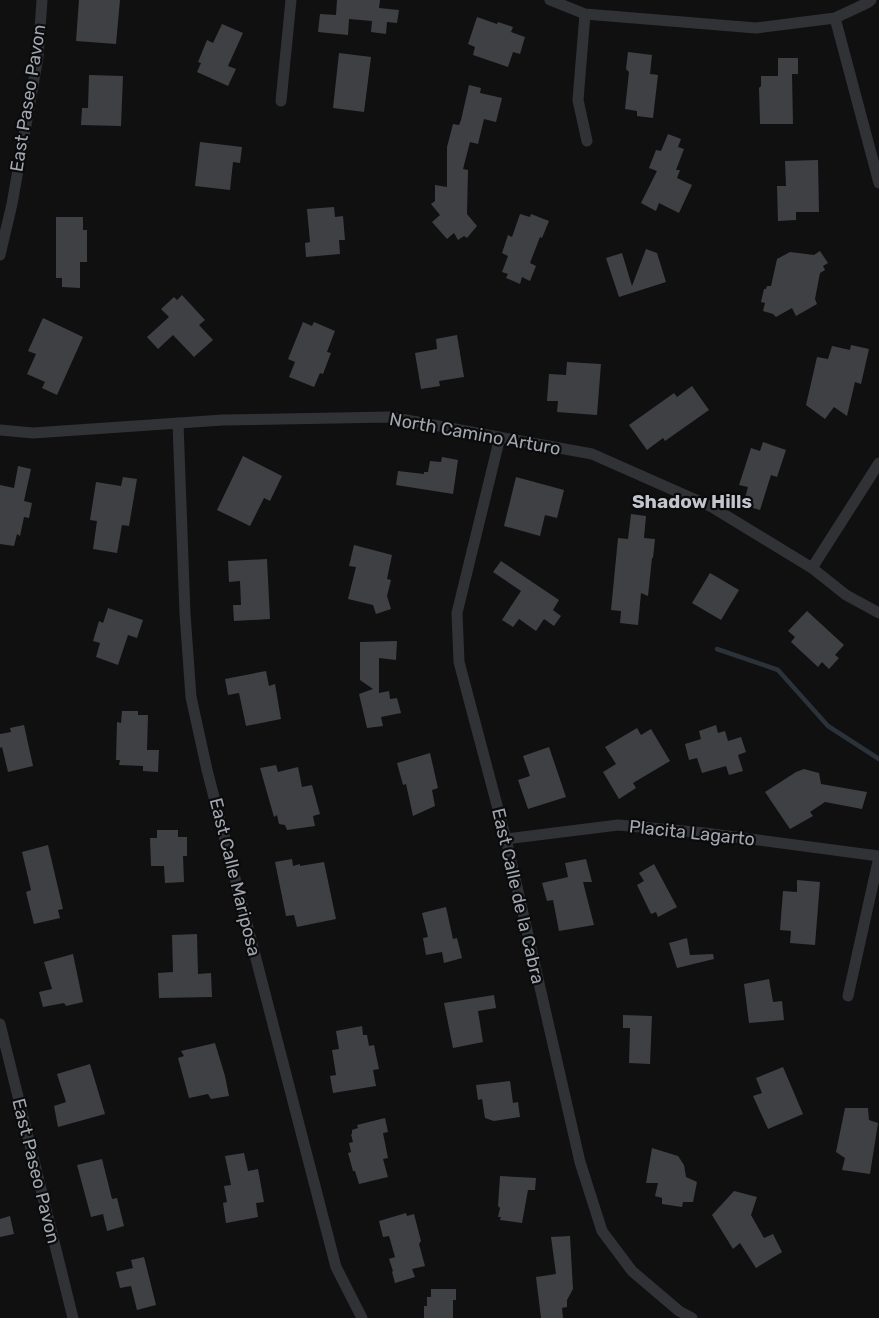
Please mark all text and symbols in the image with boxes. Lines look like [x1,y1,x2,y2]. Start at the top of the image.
street label: East Paseo Pavon [5,23,51,173]
street label: North Camino Arturo [388,408,562,460]
district label: Shadow Hills [632,490,752,513]
street label: East Calle Mariposa [205,796,265,958]
street label: East Calle de la Cabra [487,806,549,986]
street label: Placita Lagarto [628,815,756,851]
street label: East Paseo Pavon [7,1096,65,1246]

